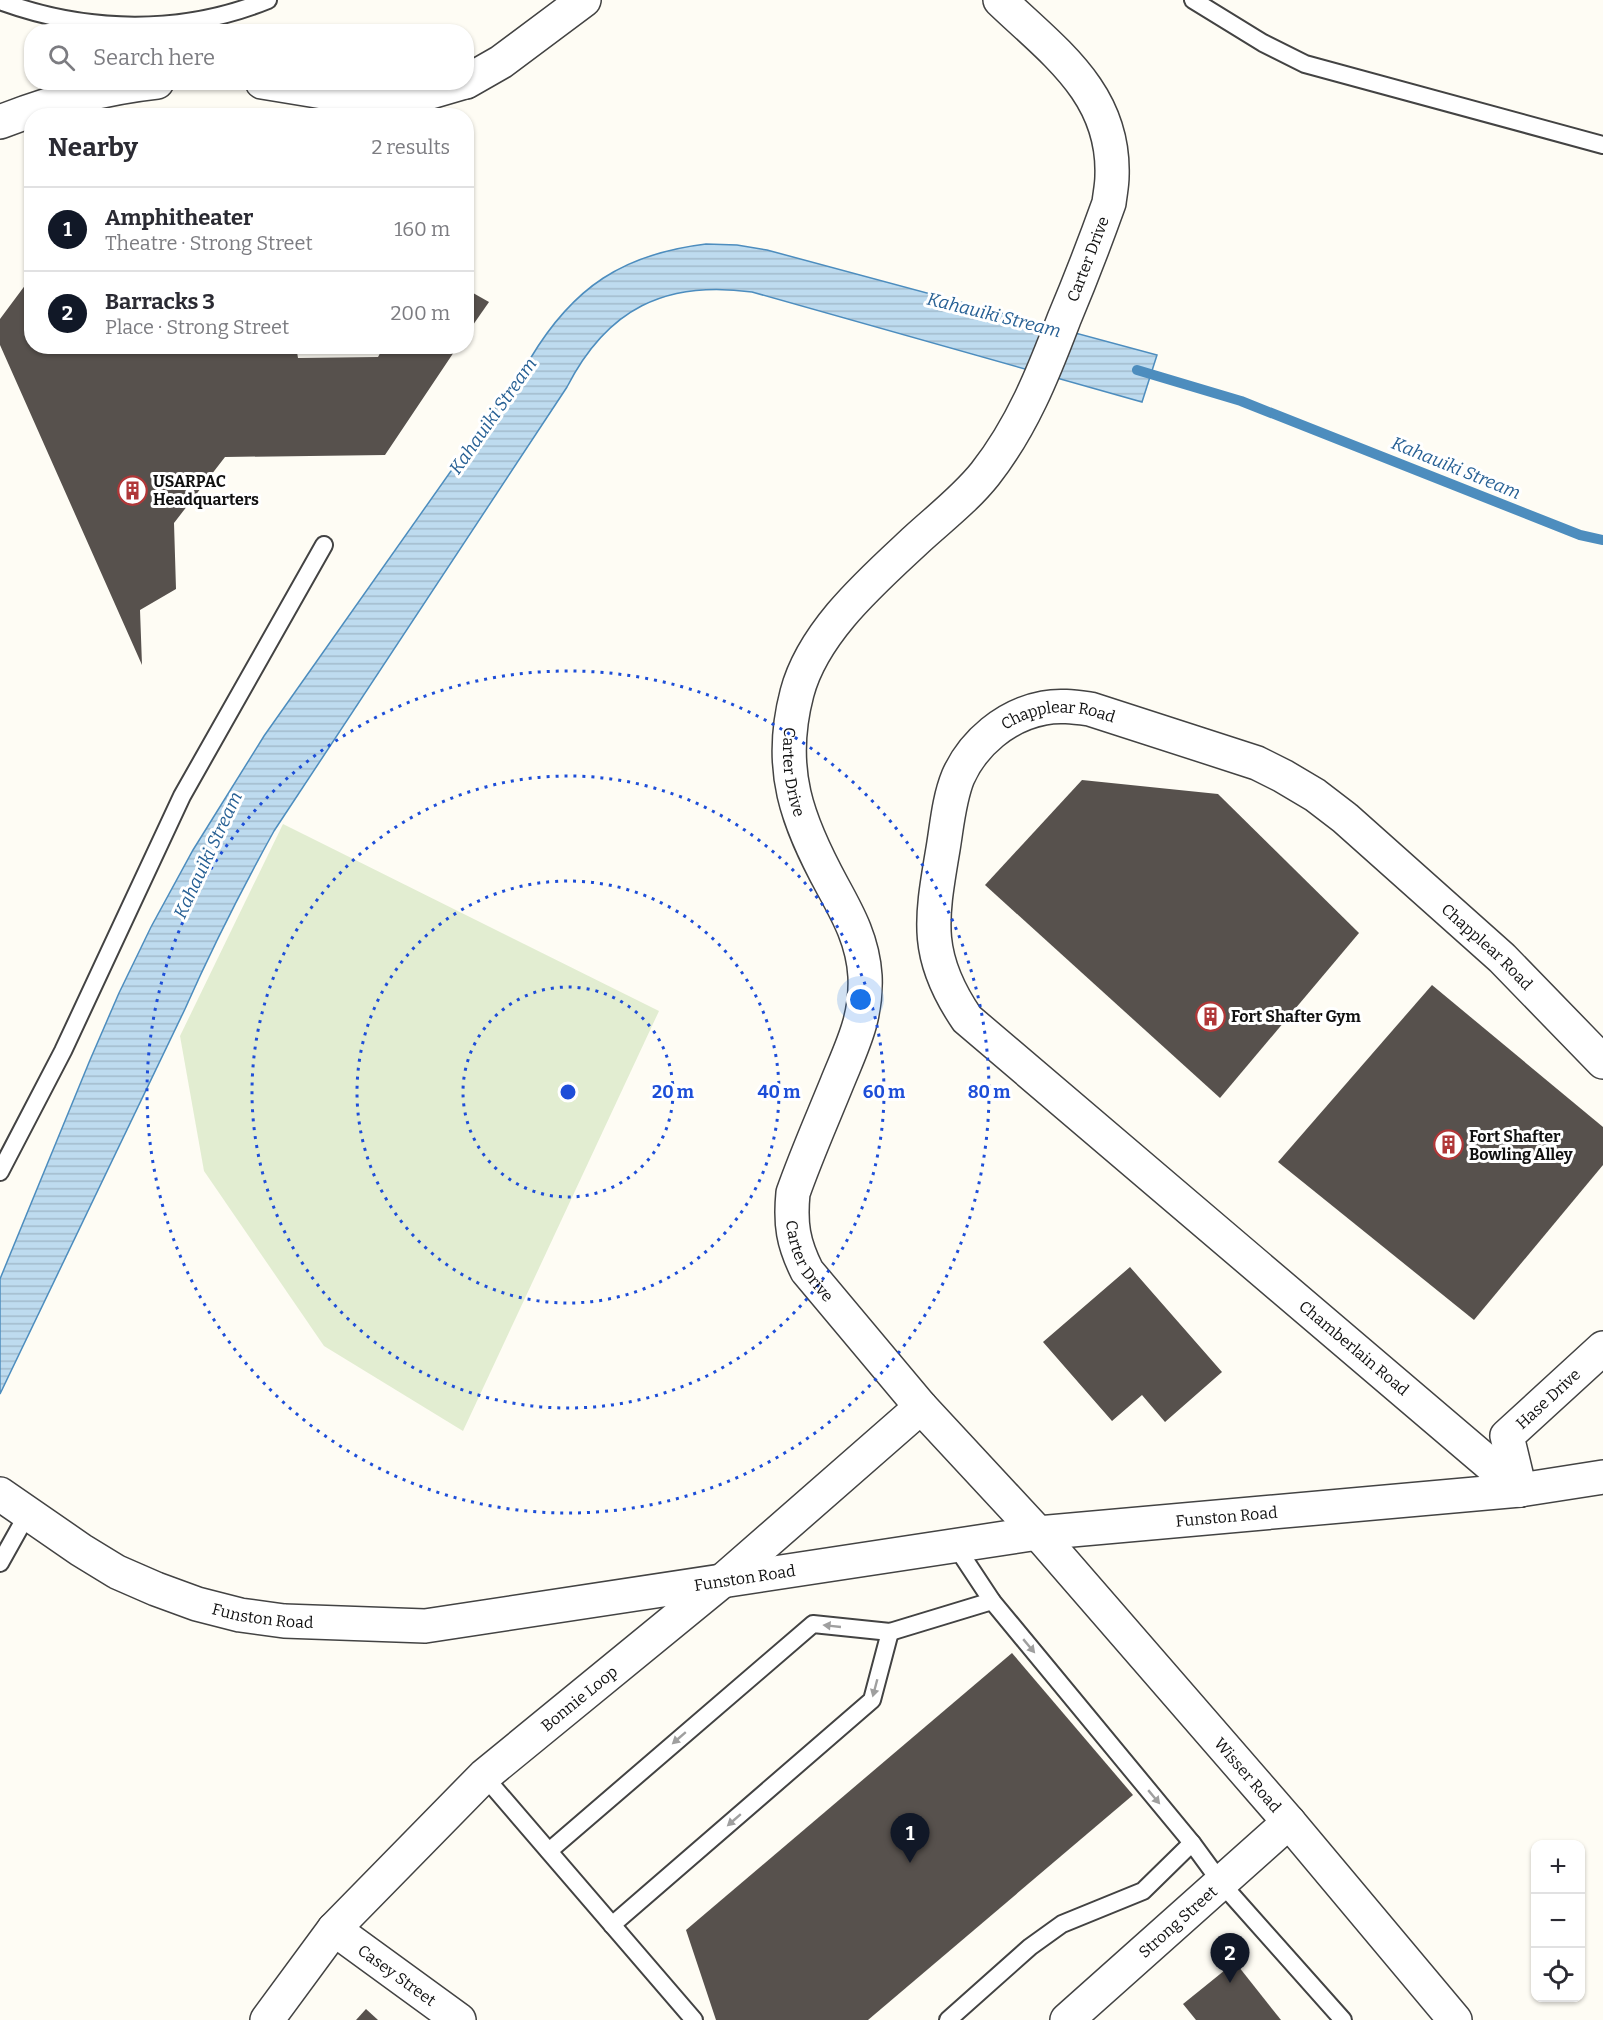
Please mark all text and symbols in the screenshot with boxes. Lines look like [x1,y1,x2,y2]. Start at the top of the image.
search box [24,24,474,90]
icon: search [45,41,78,74]
text: Search here [93,44,215,71]
text: Nearby [48,132,138,163]
text: 2 results [371,135,450,159]
text: Amphitheater [105,204,253,231]
street label: Carter Drive [1063,214,1113,304]
text: 1 [63,217,72,241]
text: 160 m [394,217,450,241]
text: Theatre · Strong Street [105,231,313,255]
text: Barracks 3 [105,288,215,315]
water label: Kahauiki Stream [925,288,1063,342]
text: 2 [62,301,73,325]
text: 200 m [390,301,450,325]
text: Place · Strong Street [105,315,289,339]
water label: Kahauiki Stream [445,354,541,478]
water label: Kahauiki Stream [1388,432,1524,504]
place label: USARPAC Headquarters [153,472,259,509]
building icon: USARPAC Headquarters [116,474,148,506]
street label: Chapplear Road [997,697,1118,733]
street label: Carter Drive [780,727,809,819]
water label: Kahauiki Stream [169,788,247,922]
street label: Chapplear Road [1438,899,1537,994]
your location [846,985,875,1014]
building icon: Fort Shafter Gym [1194,1000,1226,1032]
place label: Fort Shafter Gym [1231,1007,1361,1026]
text: 20 m [652,1081,694,1103]
text: 40 m [758,1081,800,1103]
text: 60 m [863,1081,905,1103]
text: 80 m [968,1081,1010,1103]
centre of rings [558,1082,578,1102]
place label: Fort Shafter Bowling Alley [1469,1127,1573,1164]
building icon: Fort Shafter Bowling Alley [1432,1129,1464,1161]
street label: Carter Drive [783,1219,838,1305]
street label: Chamberlain Road [1295,1297,1413,1400]
street label: Hase Drive [1512,1364,1584,1433]
street label: Funston Road [1175,1502,1279,1530]
street label: Funston Road [693,1560,797,1595]
street label: Funston Road [210,1599,314,1632]
one-way arrow [822,1621,841,1631]
one-way arrow [1023,1639,1035,1654]
street label: Bonnie Loop [537,1661,621,1735]
one-way arrow [870,1679,880,1697]
one-way arrow [672,1731,687,1744]
street label: Wisser Road [1211,1734,1286,1816]
one-way arrow [1147,1789,1160,1805]
one-way arrow [726,1813,742,1826]
pin: 1 [890,1814,930,1863]
map controls [1531,1840,1585,2002]
button: + [1531,1840,1585,1894]
street label: Strong Street [1134,1881,1221,1961]
button: − [1531,1894,1585,1948]
pin: 2 [1210,1934,1250,1983]
street label: Casey Street [354,1940,440,2010]
button: locate [1531,1948,1585,2002]

